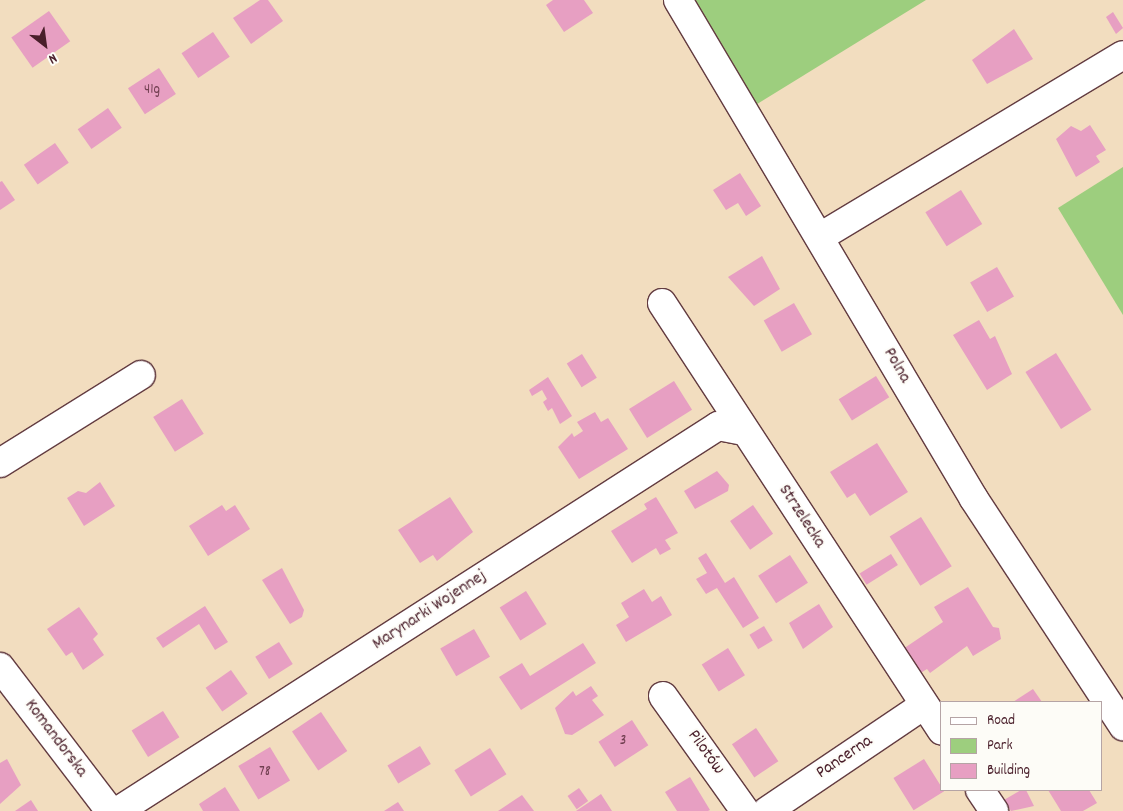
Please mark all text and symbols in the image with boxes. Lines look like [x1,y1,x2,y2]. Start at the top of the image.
north arrow [20,20,70,70]
text: N [45,48,61,68]
house number: 41g [144,82,160,100]
street label: Polna [877,344,915,388]
street label: Strzelecka [773,481,829,553]
street label: Marynarki Wojennej [369,566,491,656]
street label: Komandorska [19,696,91,782]
legend [940,701,1103,791]
text: Road [987,710,1015,732]
street label: Pilotów [682,726,728,780]
street label: Pancerna [813,731,877,785]
house number: 3 [620,733,626,751]
text: Park [987,735,1013,757]
text: Building [987,760,1030,782]
house number: 78 [259,764,271,782]

